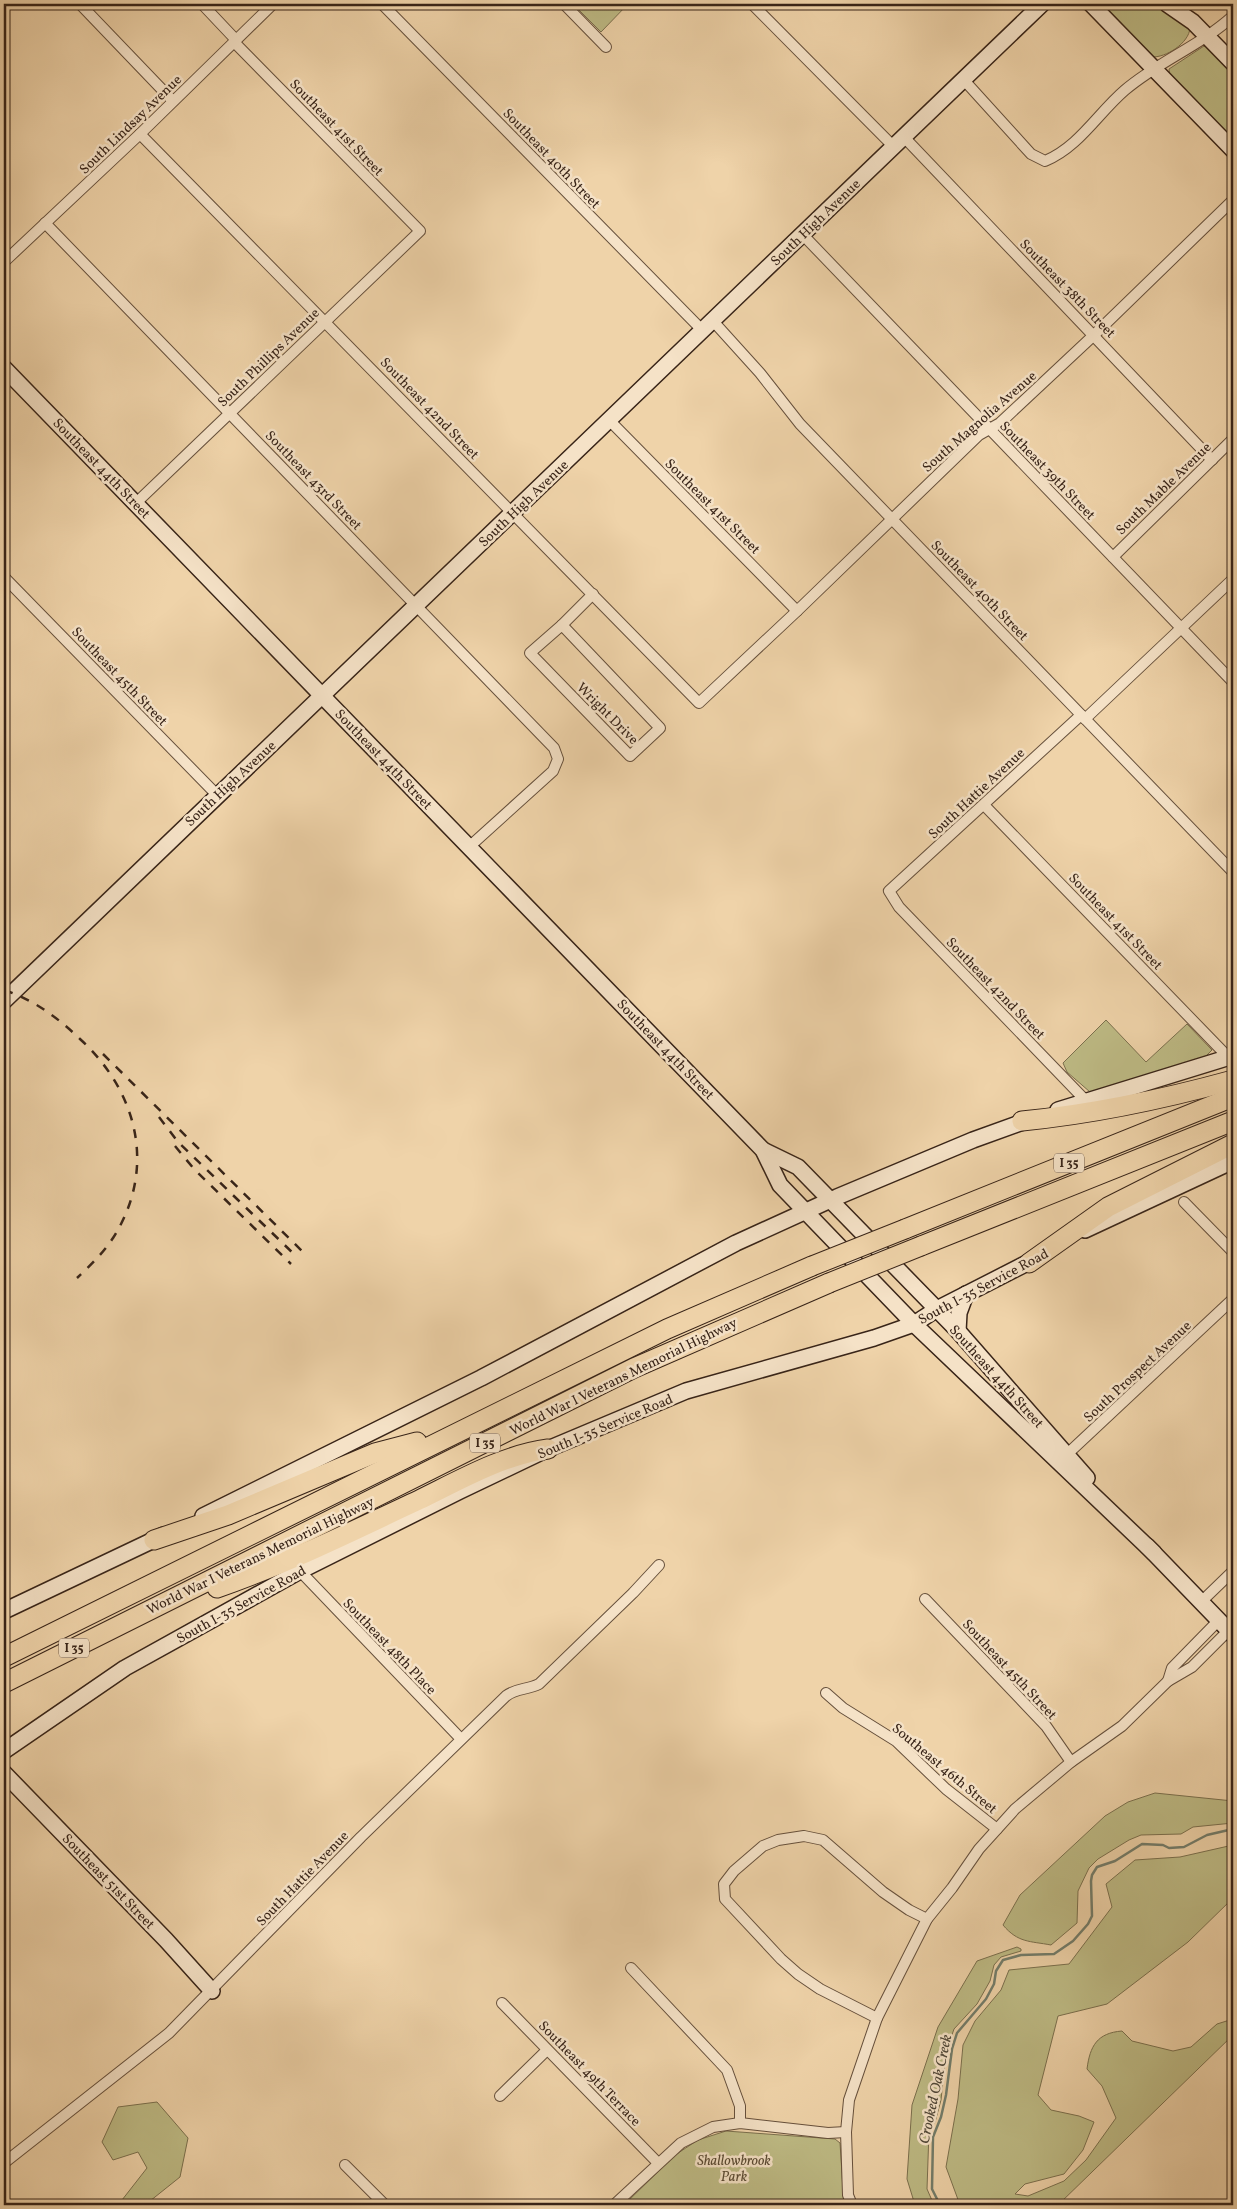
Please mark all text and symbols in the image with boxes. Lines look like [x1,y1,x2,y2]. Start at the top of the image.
street label: South Lindsay Avenue [76,71,187,179]
street label: Southeast 41st Street [285,75,387,181]
street label: Southeast 40th Street [498,105,604,213]
street label: South High Avenue [767,175,865,271]
street label: Southeast 38th Street [1015,235,1119,343]
street label: South Phillips Avenue [214,304,324,412]
street label: Southeast 42nd Street [375,354,483,464]
street label: South Magnolia Avenue [919,367,1042,477]
street label: Southeast 44th Street [48,415,154,524]
street label: Southeast 39th Street [995,417,1099,525]
street label: Southeast 43rd Street [260,427,366,535]
street label: South Mable Avenue [1112,438,1216,540]
street label: Southeast 41st Street [660,455,764,559]
street label: South High Avenue [475,456,573,552]
street label: Southeast 40th Street [926,537,1032,645]
street label: Southeast 45th Street [67,623,171,731]
street label: Wright Drive [572,679,642,750]
street label: Southeast 44th Street [330,706,436,815]
street label: South High Avenue [181,737,281,831]
street label: South Hattie Avenue [925,744,1030,844]
street label: Southeast 41st Street [1064,869,1166,975]
street label: Southeast 42nd Street [941,934,1049,1044]
street label: Southeast 44th Street [612,996,718,1105]
road number: I 35 [1054,1154,1084,1172]
street label: South I-35 Service Road [915,1245,1052,1330]
street label: World War I Veterans Memorial Highway [507,1314,741,1441]
street label: South Prospect Avenue [1080,1317,1196,1427]
street label: Southeast 44th Street [944,1321,1048,1433]
street label: South I-35 Service Road [535,1390,676,1465]
road number: I 35 [470,1434,500,1452]
street label: World War I Veterans Memorial Highway [144,1493,378,1620]
street label: South I-35 Service Road [174,1562,310,1649]
street label: Southeast 48th Place [338,1595,440,1700]
street label: Southeast 45th Street [957,1616,1061,1724]
road number: I 35 [59,1639,89,1658]
street label: Southeast 46th Street [887,1720,1001,1819]
street label: South Hattie Avenue [253,1827,354,1931]
street label: Southeast 51st Street [57,1830,159,1934]
street label: Southeast 49th Terrace [533,2017,645,2131]
water label: Crooked Oak Creek [915,2033,958,2146]
park label: Shallowbrook Park [697,2152,771,2187]

